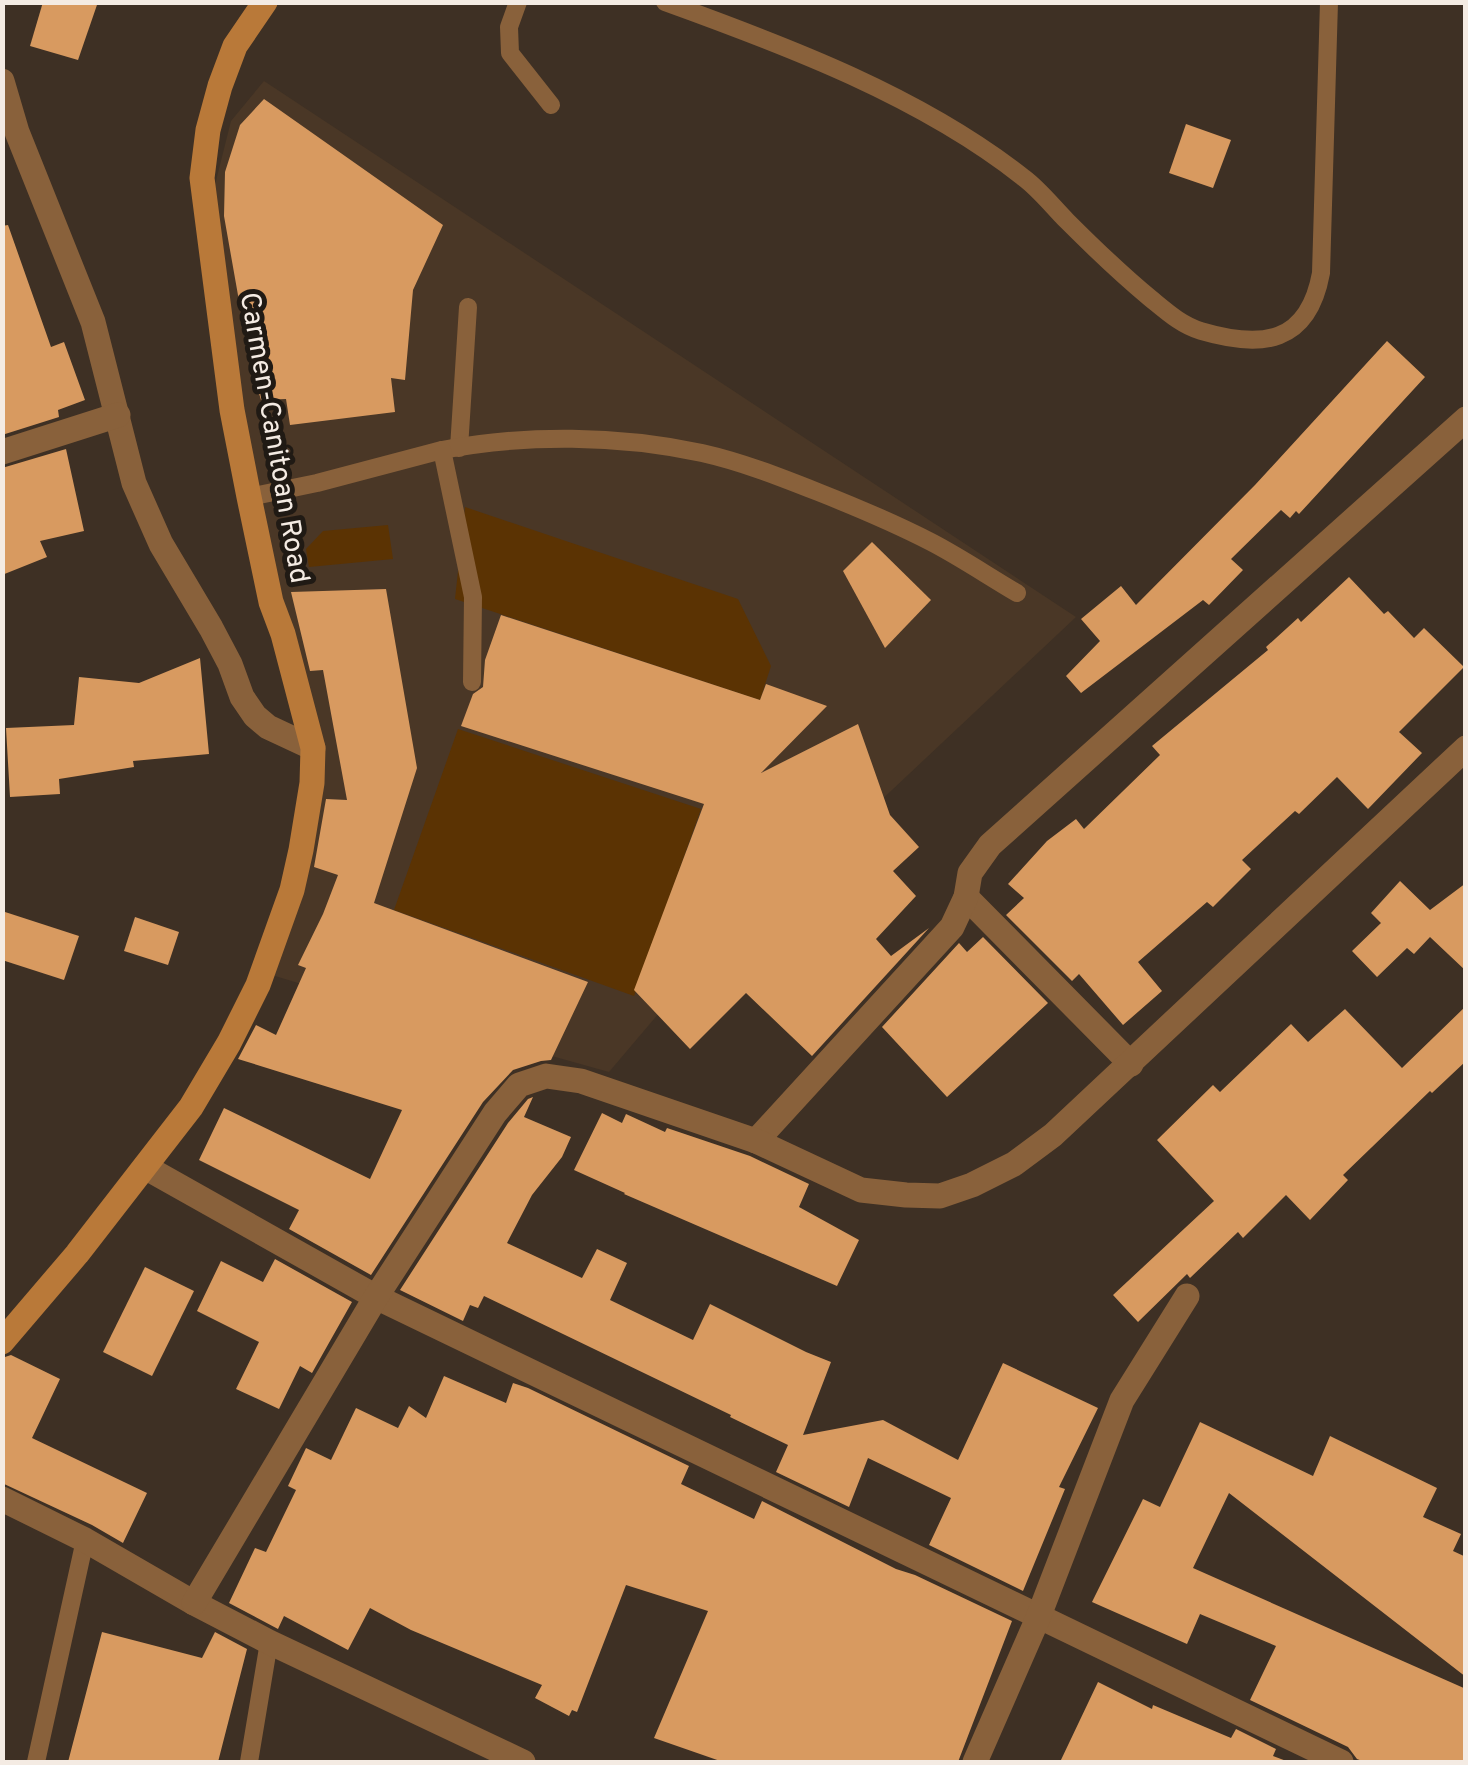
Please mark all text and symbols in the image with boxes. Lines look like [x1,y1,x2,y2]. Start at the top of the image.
street label: Carmen-Canitoan Road [230,290,316,586]

